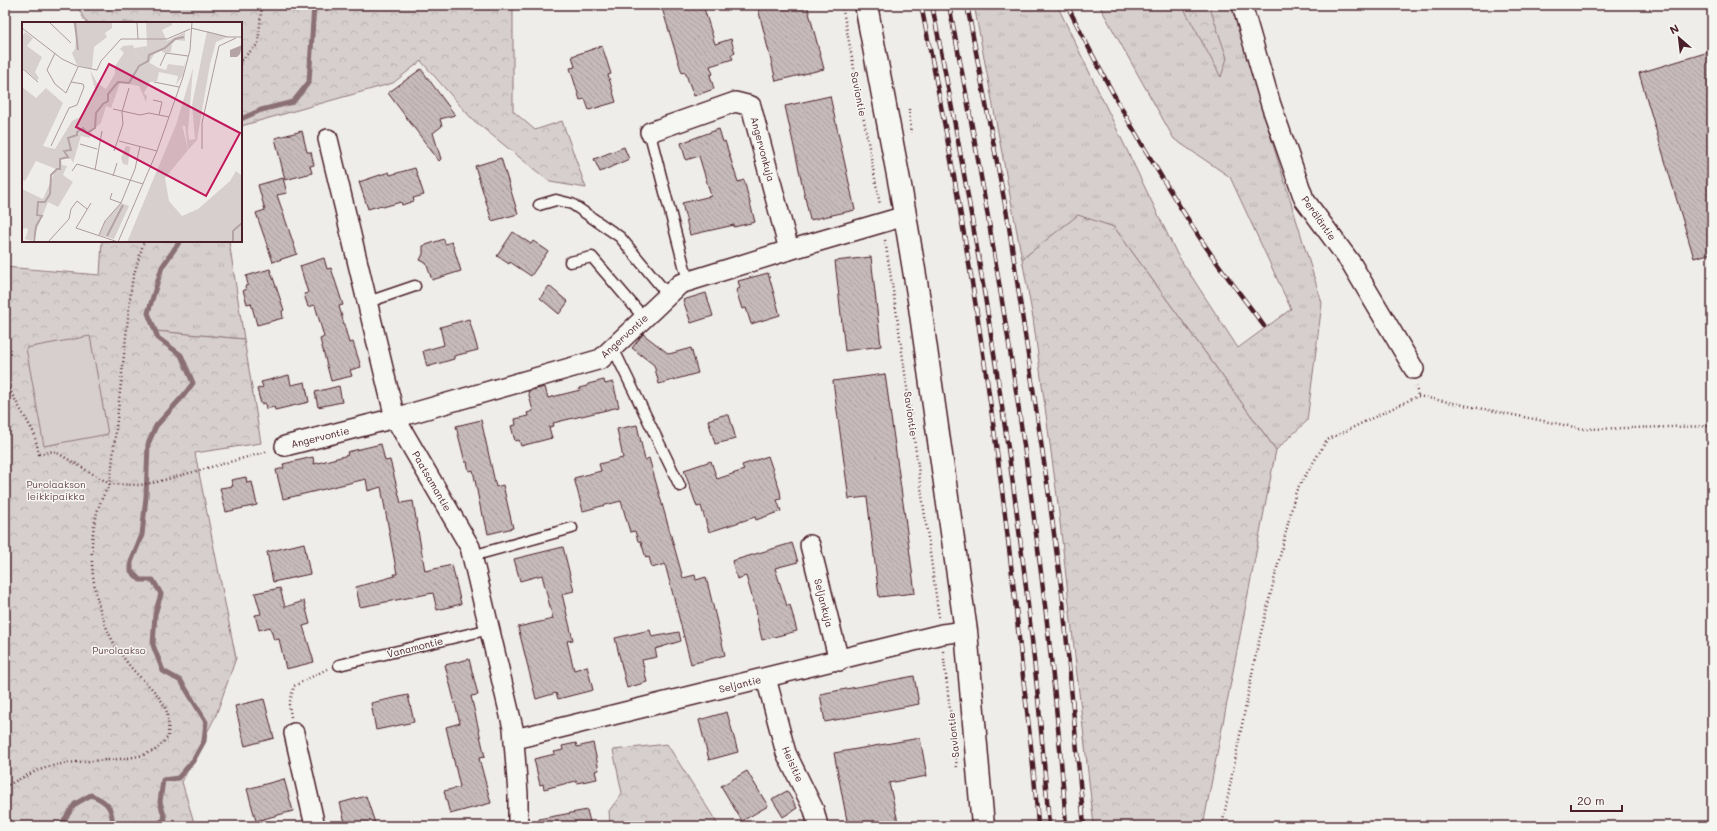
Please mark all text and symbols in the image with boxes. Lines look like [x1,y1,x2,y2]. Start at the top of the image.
north arrow [1659,18,1699,58]
text: N [1667,20,1681,37]
inset map [22,22,242,242]
street label: Saviontie [848,70,870,118]
street label: Angervonkuja [748,115,778,183]
street label: Peräläntie [1299,193,1339,243]
street label: Angervontie [597,311,651,361]
street label: Saviontie [901,391,921,437]
street label: Angervontie [289,423,351,451]
street label: Paatsamantie [409,448,455,514]
park label: Purolaakson leikkipaikka [26,477,86,503]
street label: Seljankuja [811,577,837,629]
street label: Vanamontie [385,633,445,661]
park label: Purolaakso [92,643,146,657]
street label: Seljantie [717,672,763,696]
street label: Saviontie [944,712,962,758]
street label: Heisitie [779,744,807,784]
scale bar [1571,787,1622,813]
text: 20 m [1577,792,1605,808]

